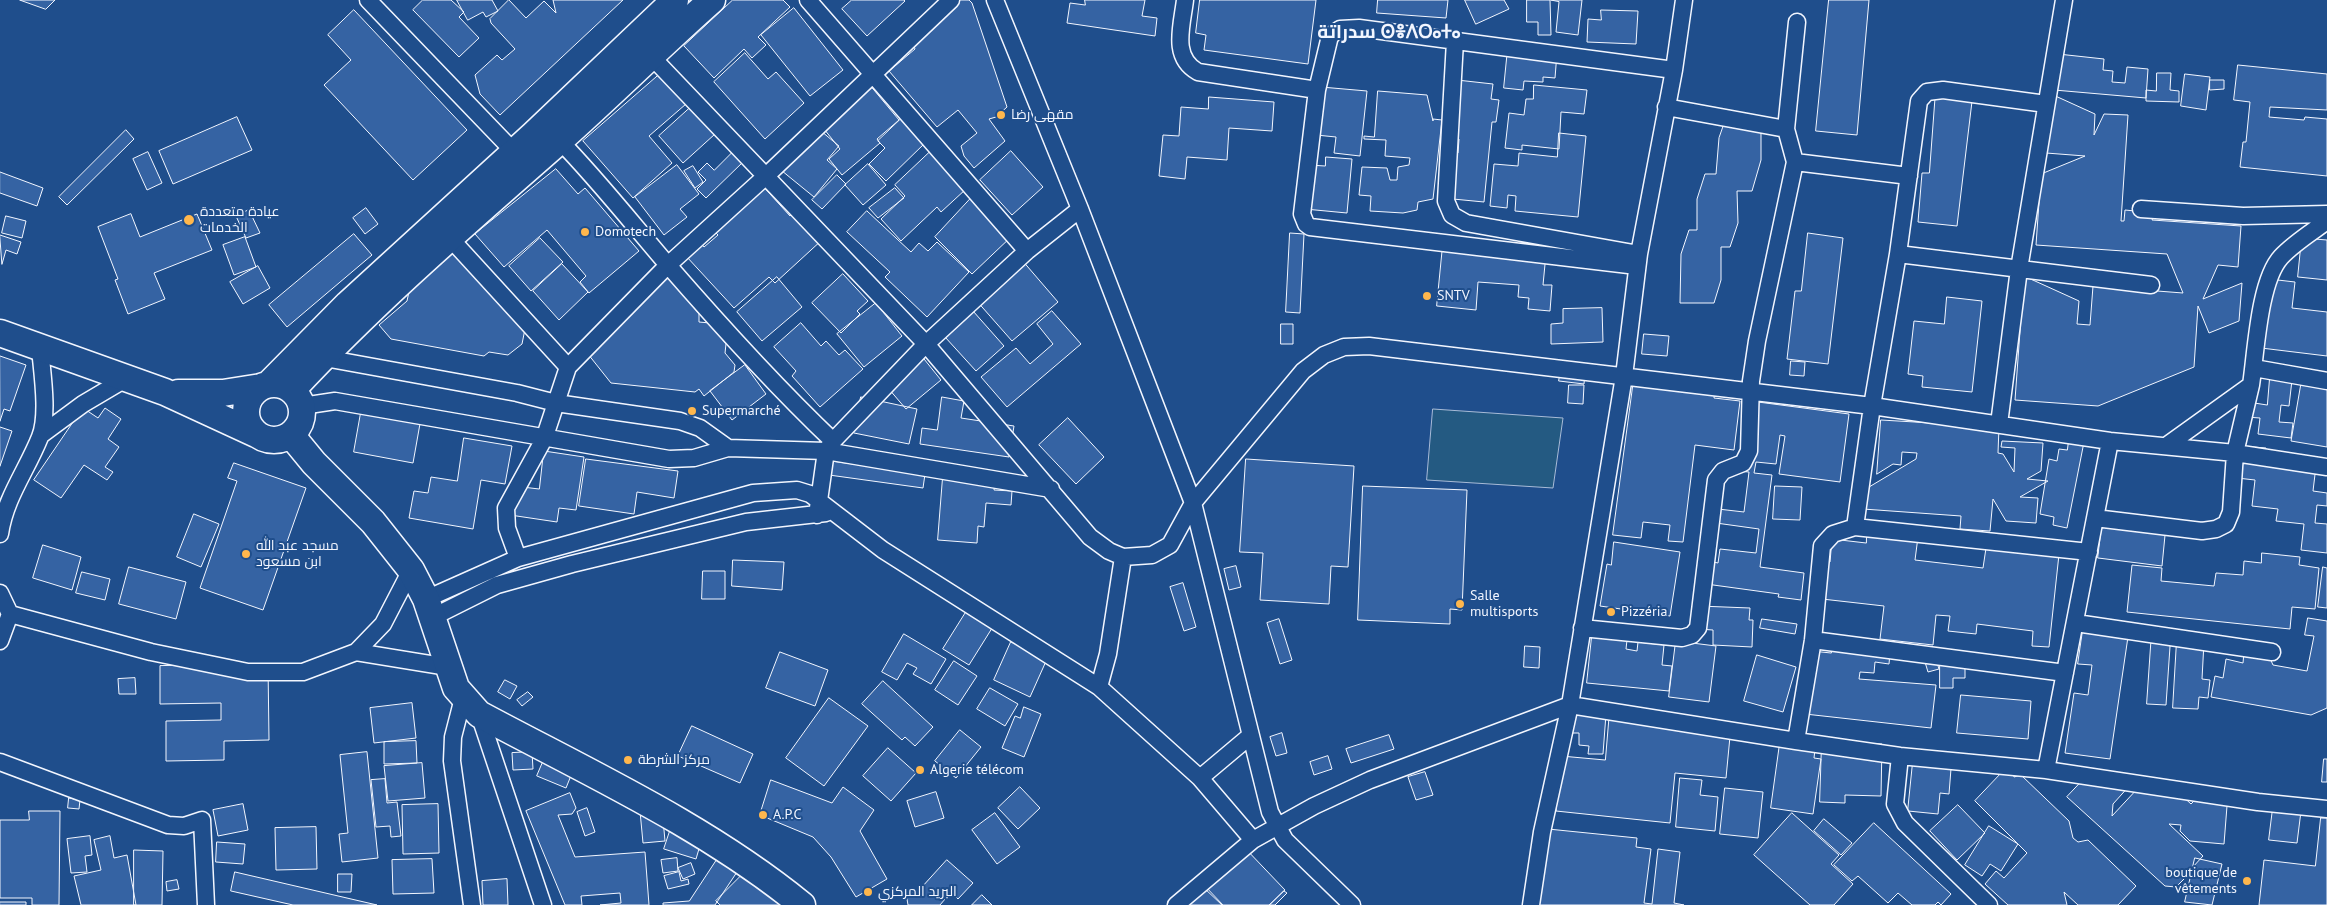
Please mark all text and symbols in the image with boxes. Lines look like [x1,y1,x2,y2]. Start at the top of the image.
district label: سدراتة ⵙⴻⴷⵔⴰⵜⴰ [1317,22,1461,44]
place label: مقهى رضا [1011,107,1074,123]
marker: مقهى رضا [995,109,1007,121]
place label: عيادة متعددة الخدمات [200,204,280,236]
marker: عيادة متعددة الخدمات [182,213,196,227]
place label: Domotech [595,224,656,240]
marker: Domotech [579,226,591,238]
place label: SNTV [1437,288,1470,304]
marker: SNTV [1421,290,1433,302]
place label: Supermarché [702,403,781,419]
marker: Supermarché [686,405,698,417]
place label: مسجد عبد الله ابن مسعود [256,538,339,570]
marker: مسجد عبد الله ابن مسعود [240,548,252,560]
place label: Salle multisports [1470,588,1538,620]
marker: Salle multisports [1454,598,1466,610]
place label: Pizzéria [1621,604,1667,620]
marker: Pizzéria [1605,606,1617,618]
place label: مركز الشرطة [638,752,710,768]
marker: مركز الشرطة [622,754,634,766]
place label: Algerie télécom [930,762,1024,778]
marker: Algerie télécom [914,764,926,776]
place label: A.P.C [773,807,802,823]
marker: A.P.C [757,809,769,821]
place label: boutique de vêtements [2165,865,2237,898]
marker: boutique de vêtements [2241,875,2253,887]
place label: البريد المركزي [878,884,957,900]
marker: البريد المركزي [862,886,874,898]

